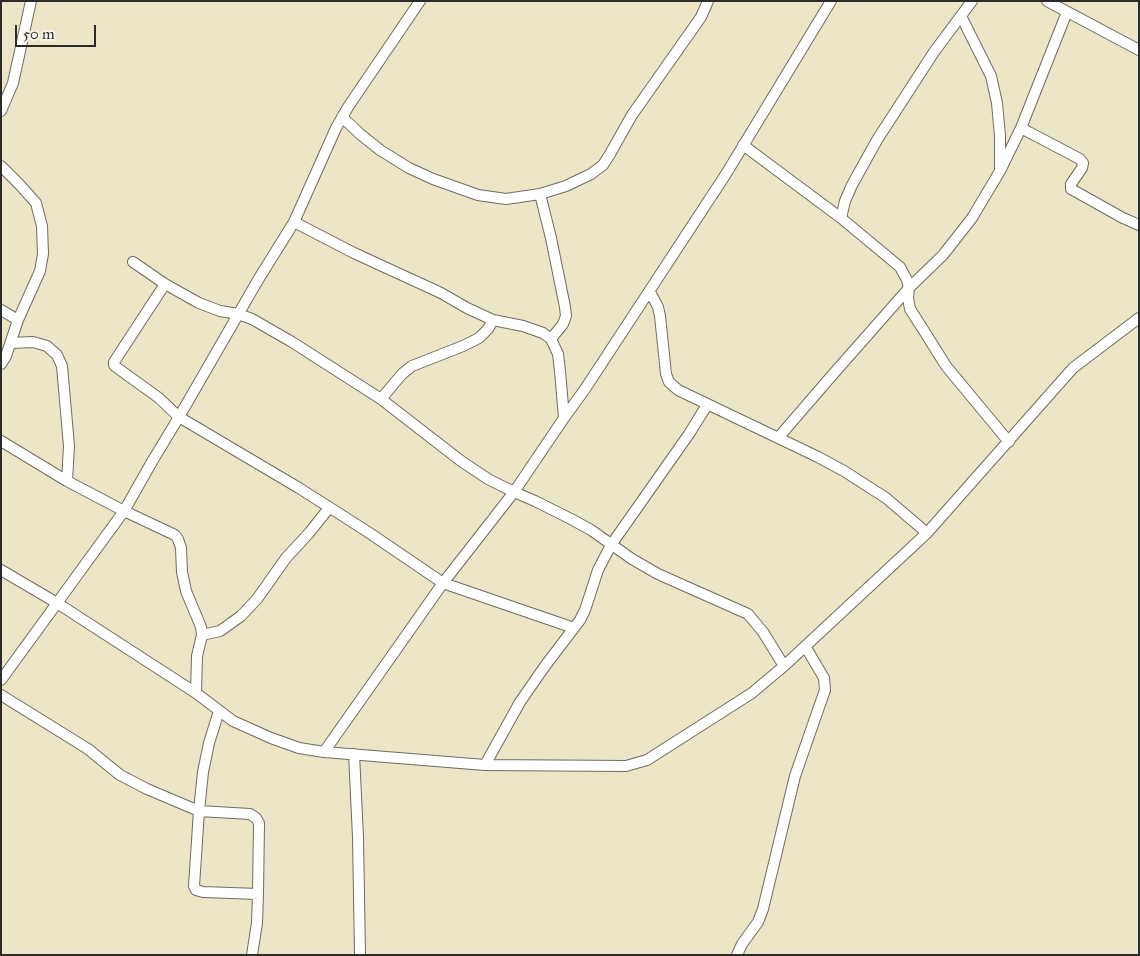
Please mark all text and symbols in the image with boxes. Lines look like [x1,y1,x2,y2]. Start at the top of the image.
scale bar [18,15,99,47]
text: 50 m [23,25,55,43]

